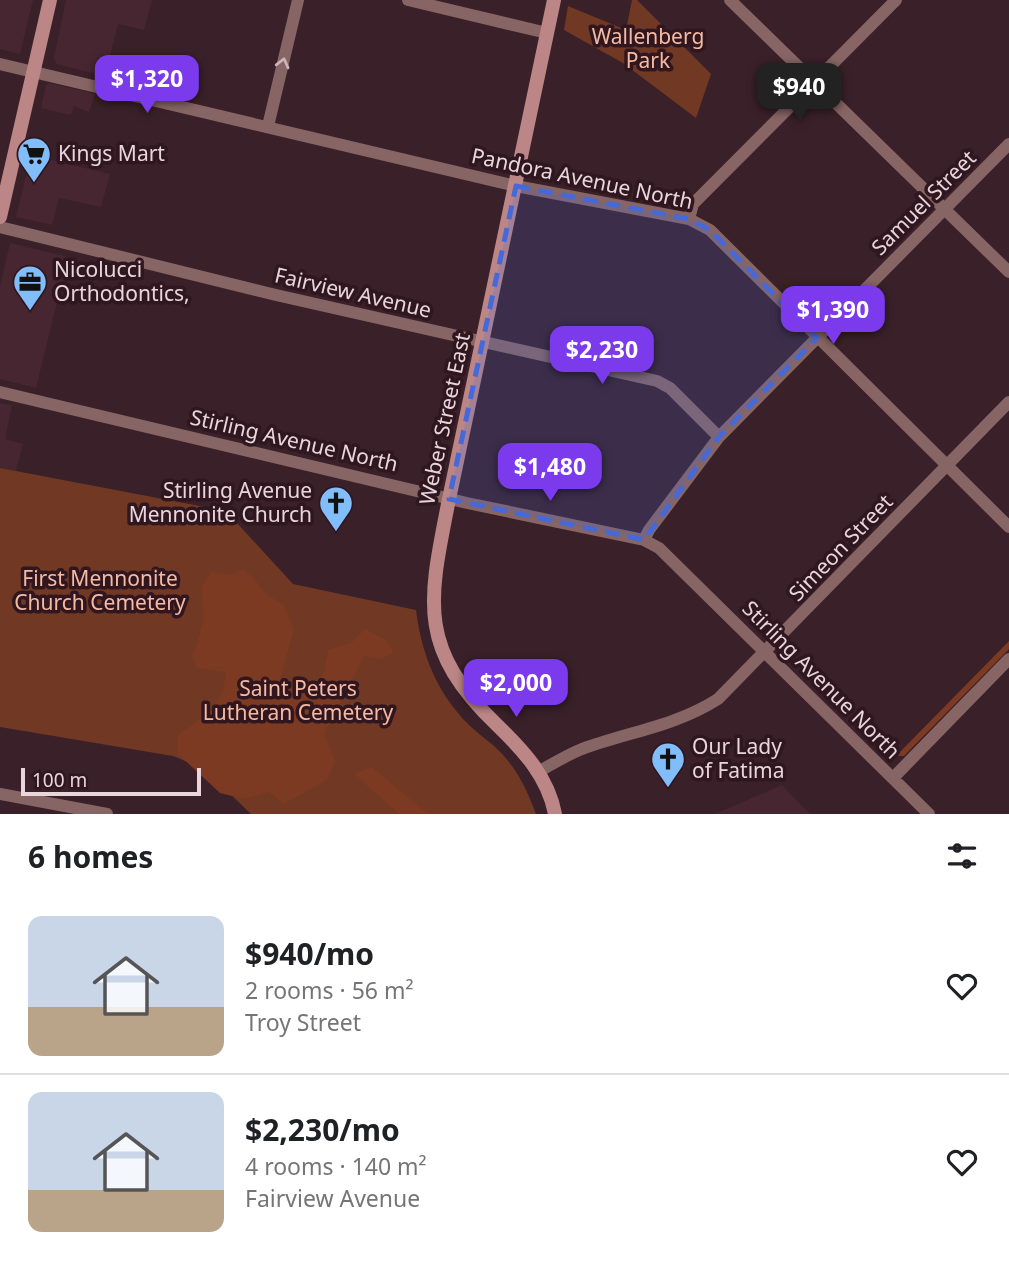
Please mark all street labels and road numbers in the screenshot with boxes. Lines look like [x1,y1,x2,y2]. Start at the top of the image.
street label: Pandora Avenue North [469,141,695,215]
street label: Samuel Street [865,144,982,261]
street label: Fairview Avenue [272,260,434,324]
street label: Weber Street East [412,330,476,507]
street label: Stirling Avenue North [188,402,401,478]
street label: Simeon Street [782,488,899,607]
street label: Stirling Avenue North [737,594,907,764]

